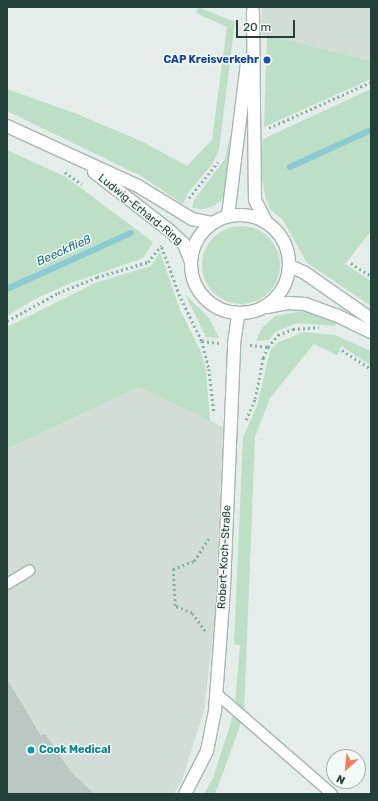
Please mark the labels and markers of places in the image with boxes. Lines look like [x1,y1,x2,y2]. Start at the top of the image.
place label: CAP Kreisverkehr [163,53,259,67]
marker: CAP Kreisverkehr [262,55,272,65]
place label: Cook Medical [39,743,111,757]
marker: Cook Medical [26,745,36,755]

